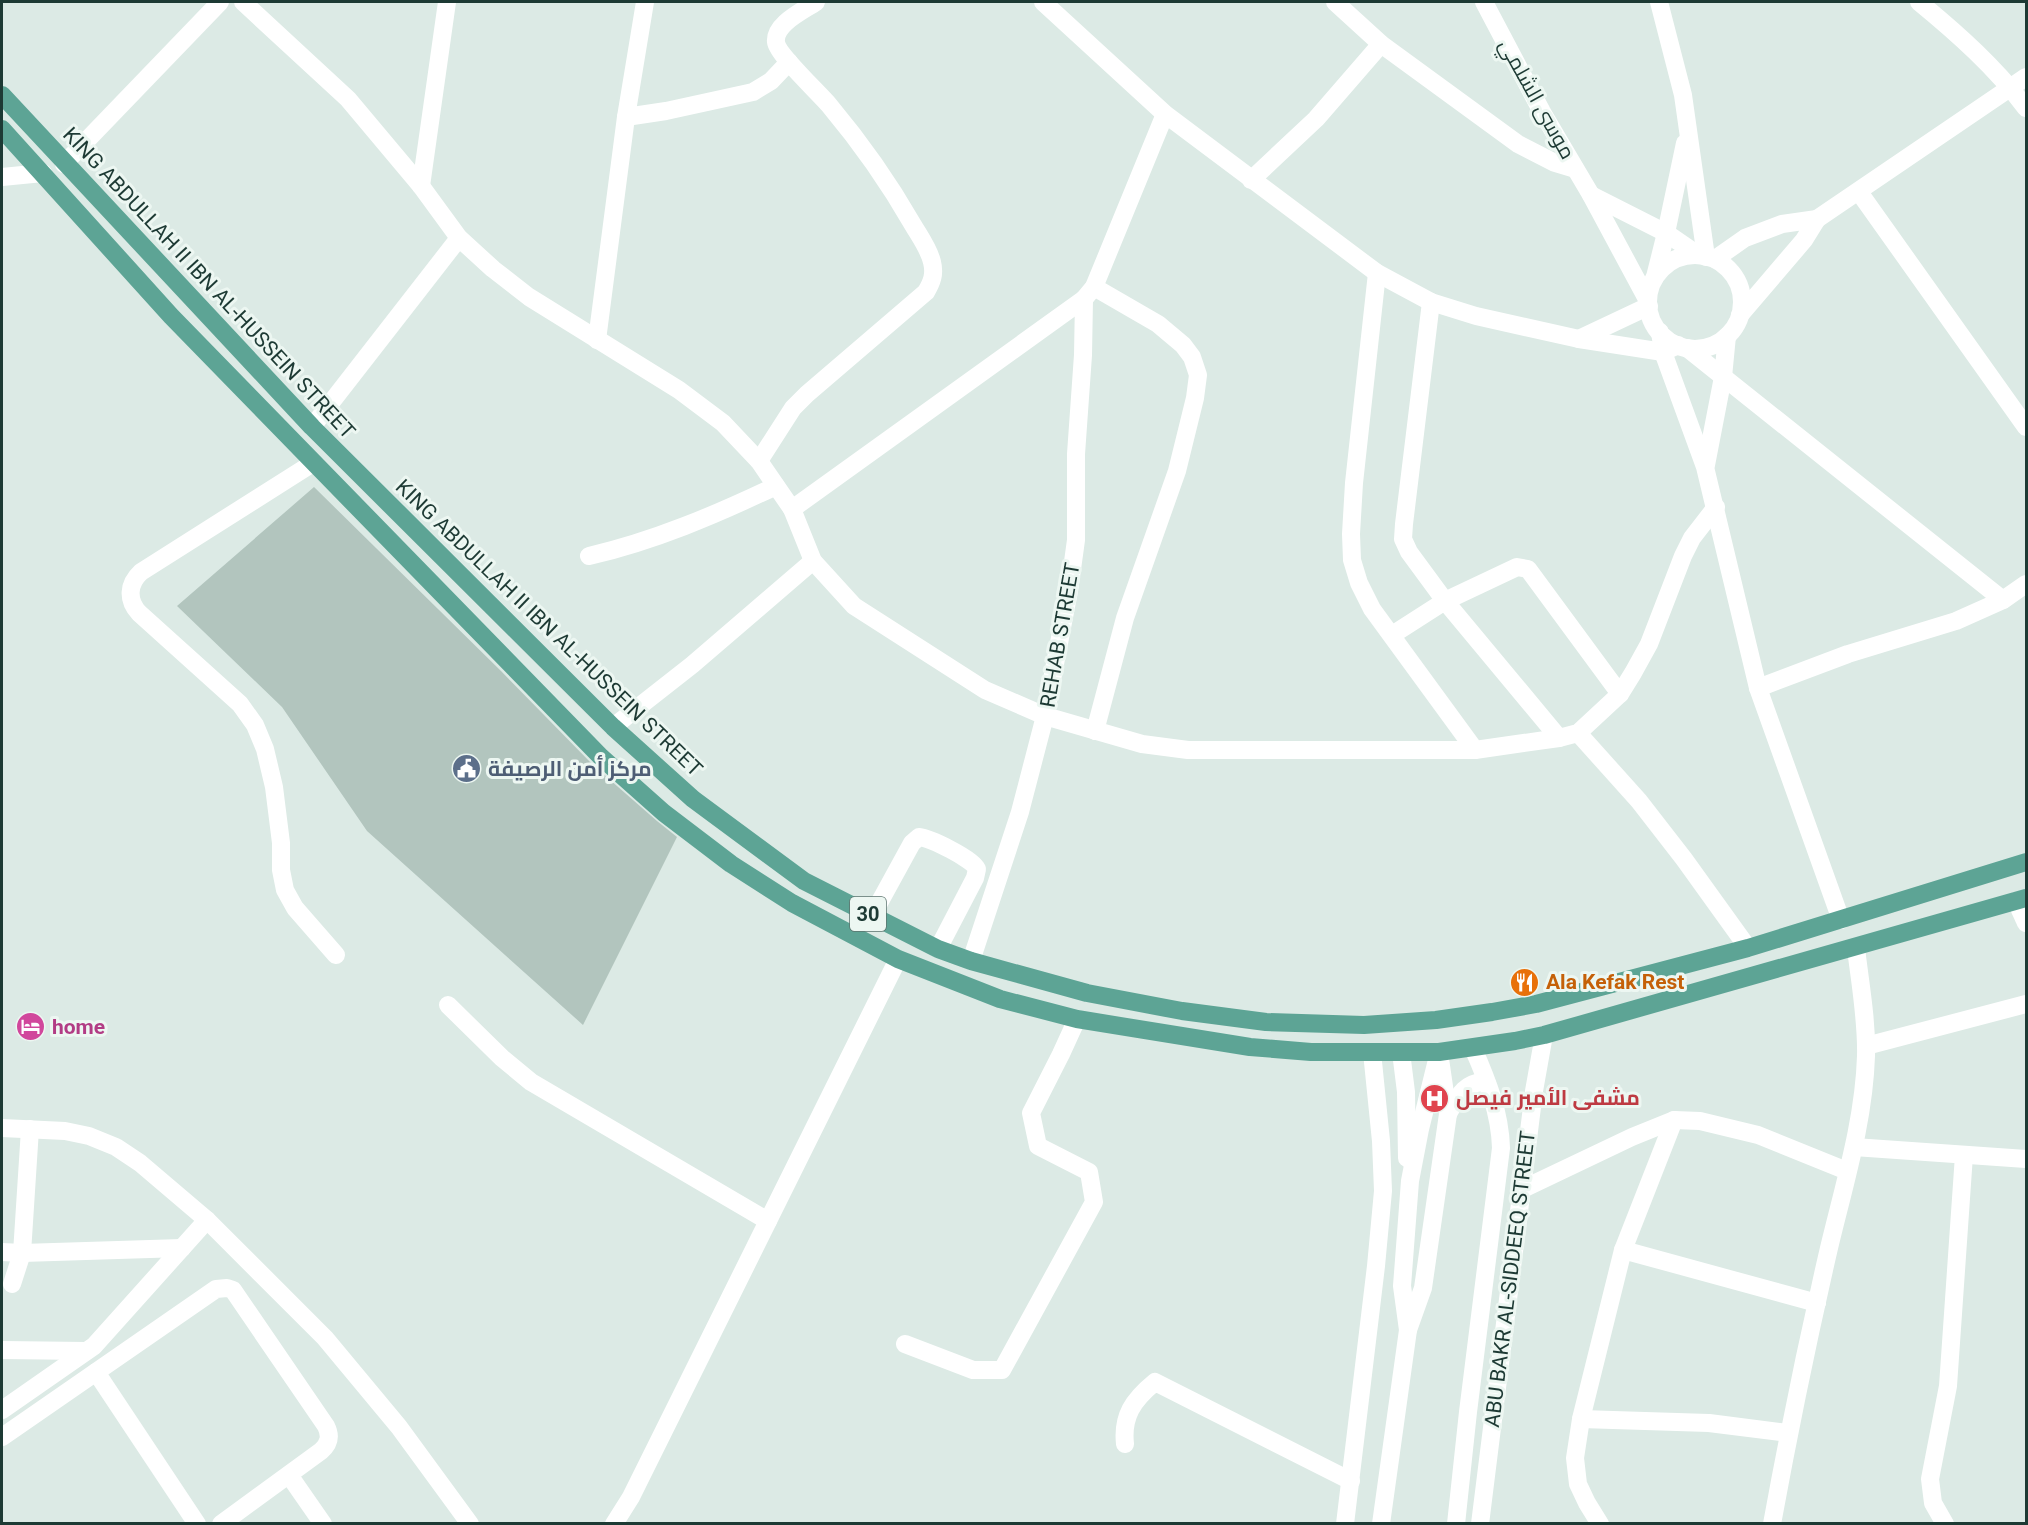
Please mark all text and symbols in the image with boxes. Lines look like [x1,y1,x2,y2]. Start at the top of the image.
street label: موسى الشلمي [1491,35,1580,165]
street label: KING ABDULLAH II IBN AL-HUSSEIN STREET [58,122,360,444]
street label: KING ABDULLAH II IBN AL-HUSSEIN STREET [391,475,708,782]
street label: REHAB STREET [1035,560,1085,709]
public building icon: مركز أمن الرصيفة [451,753,483,785]
place label: مركز أمن الرصيفة [488,755,652,781]
road number: 30 [850,897,886,931]
restaurant icon: Ala Kefak Rest [1509,966,1541,998]
place label: Ala Kefak Rest [1546,970,1684,994]
hotel icon: home [15,1011,47,1043]
place label: home [52,1015,105,1039]
hospital icon: مشفى الأمير فيصل [1419,1082,1451,1114]
place label: مشفى الأمير فيصل [1456,1086,1640,1110]
street label: ABU BAKR AL-SIDDEEQ STREET [1480,1129,1540,1429]

